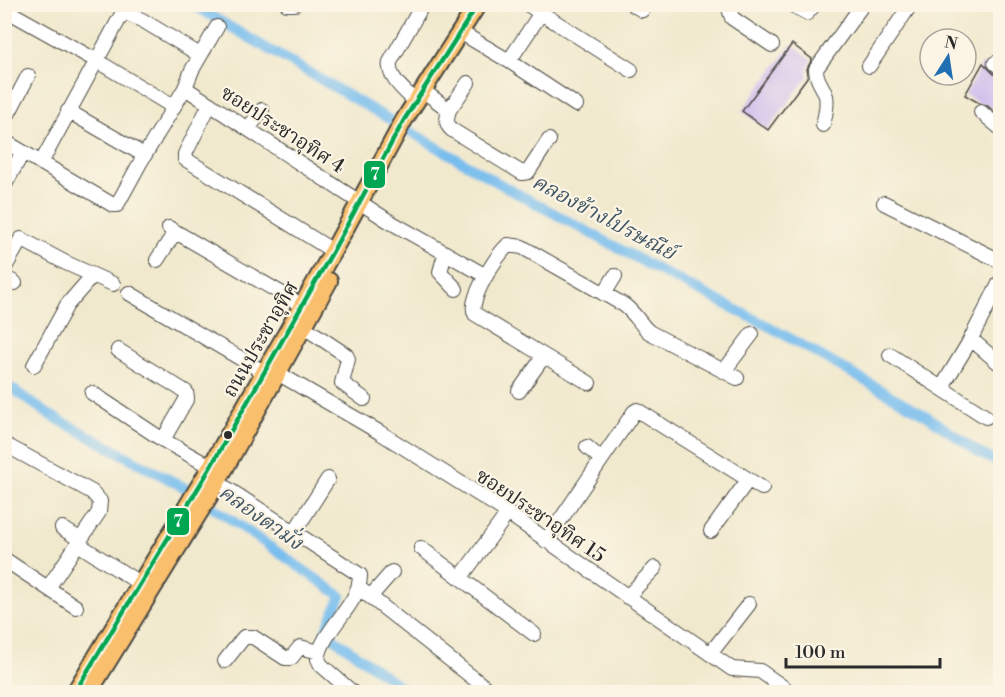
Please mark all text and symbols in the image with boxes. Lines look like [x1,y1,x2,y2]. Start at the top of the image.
north arrow [918,27,978,87]
text: N [943,32,960,54]
street label: ซอยประชาอุทิศ 4 [215,81,349,180]
line badge: 7 [363,160,386,189]
text: 7 [370,165,380,185]
water label: คลองข้างไปรษณีย์ [527,167,685,269]
street label: ถนนประชาอุทิศ [218,277,305,402]
unlabelled marker [222,429,234,441]
street label: ซอยประชาอุทิศ 15 [471,464,610,569]
water label: คลองตามั่ง [213,476,311,557]
line badge: 7 [166,507,190,536]
text: 7 [173,512,183,532]
scale bar [786,631,940,669]
text: 100 m [795,641,846,664]

